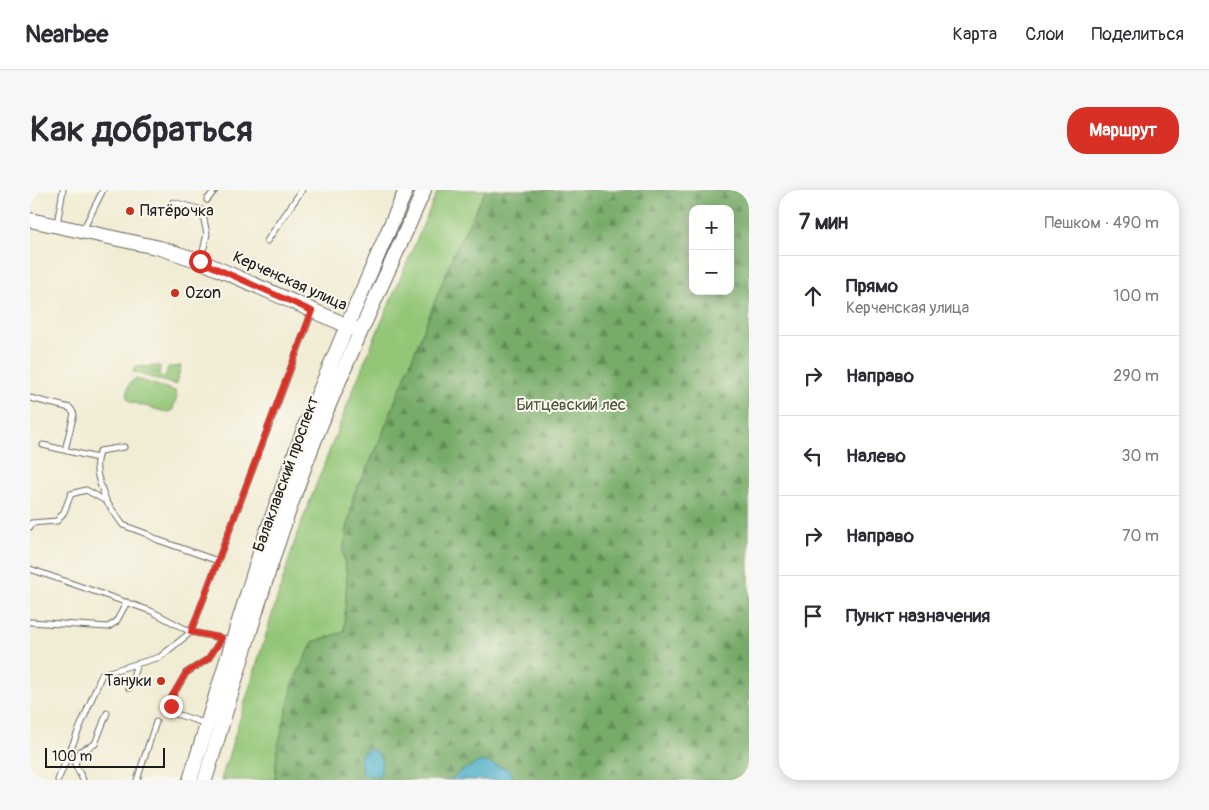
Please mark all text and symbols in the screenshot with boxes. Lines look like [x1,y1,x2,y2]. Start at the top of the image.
text: Nearbee [25,20,108,49]
text: Карта [953,23,997,46]
text: Слои [1025,23,1063,46]
text: Поделиться [1091,23,1184,46]
button: Маршрут [1067,107,1179,154]
text: Как добраться [30,108,253,152]
place label: Пятёрочка [140,201,214,221]
marker: Пятёрочка [124,205,136,217]
map controls [689,205,734,295]
button: + [689,205,734,250]
text: 7 мин [799,209,848,236]
text: Пешком · 490 m [1045,213,1159,233]
street label: Керченская улица [230,247,350,315]
route start [189,250,212,273]
button: − [689,250,734,295]
text: Прямо [846,274,898,298]
icon: ahead [799,282,827,310]
place label: Ozon [185,283,221,303]
text: 100 m [1113,286,1159,306]
marker: Ozon [169,287,181,299]
text: Керченская улица [846,298,969,318]
icon: right [799,362,827,390]
text: Направо [846,364,914,388]
text: 290 m [1113,366,1159,386]
street label: Балаклавский проспект [249,393,323,555]
park label: Битцевский лес [516,395,626,415]
icon: left [799,442,827,470]
text: Налево [846,444,906,468]
text: 30 m [1121,446,1159,466]
icon: right [799,522,827,550]
text: Направо [846,524,914,548]
text: 70 m [1122,526,1159,546]
icon: arrive [799,602,827,630]
text: Пункт назначения [846,604,990,628]
place label: Тануки [104,671,151,691]
marker: Тануки [155,675,167,687]
route end [160,695,183,718]
scale bar [45,745,165,768]
text: 100 m [52,748,92,765]

